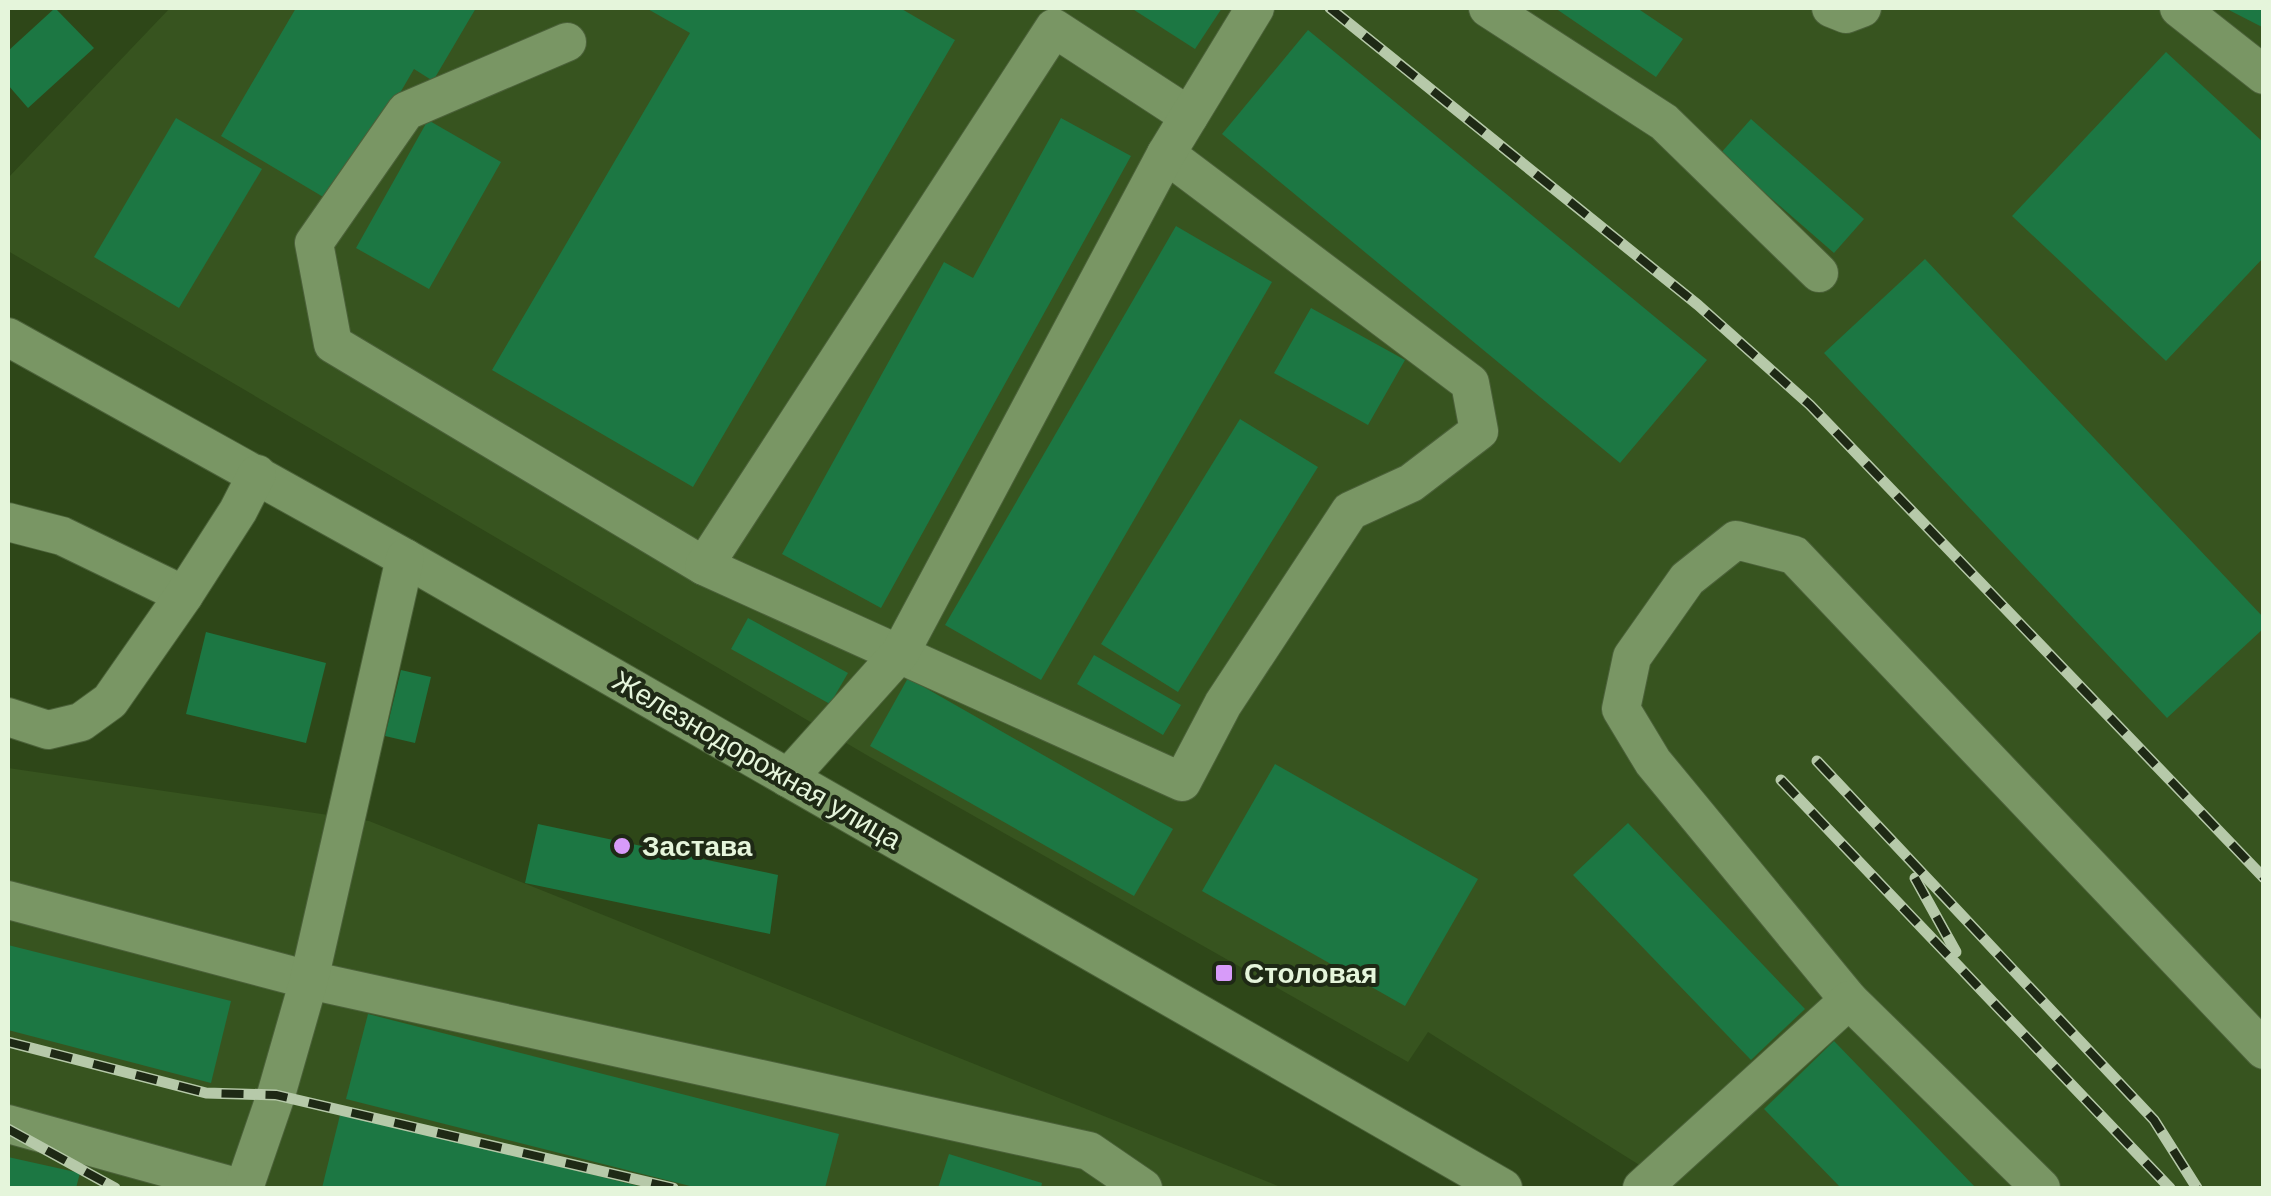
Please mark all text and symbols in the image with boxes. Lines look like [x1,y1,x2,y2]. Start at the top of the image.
street label: Железнодорожная улица [608,665,907,855]
place label: Застава [642,831,753,862]
marker: Застава [611,835,633,857]
place label: Столовая [1244,958,1377,989]
marker: Столовая [1213,962,1235,984]

